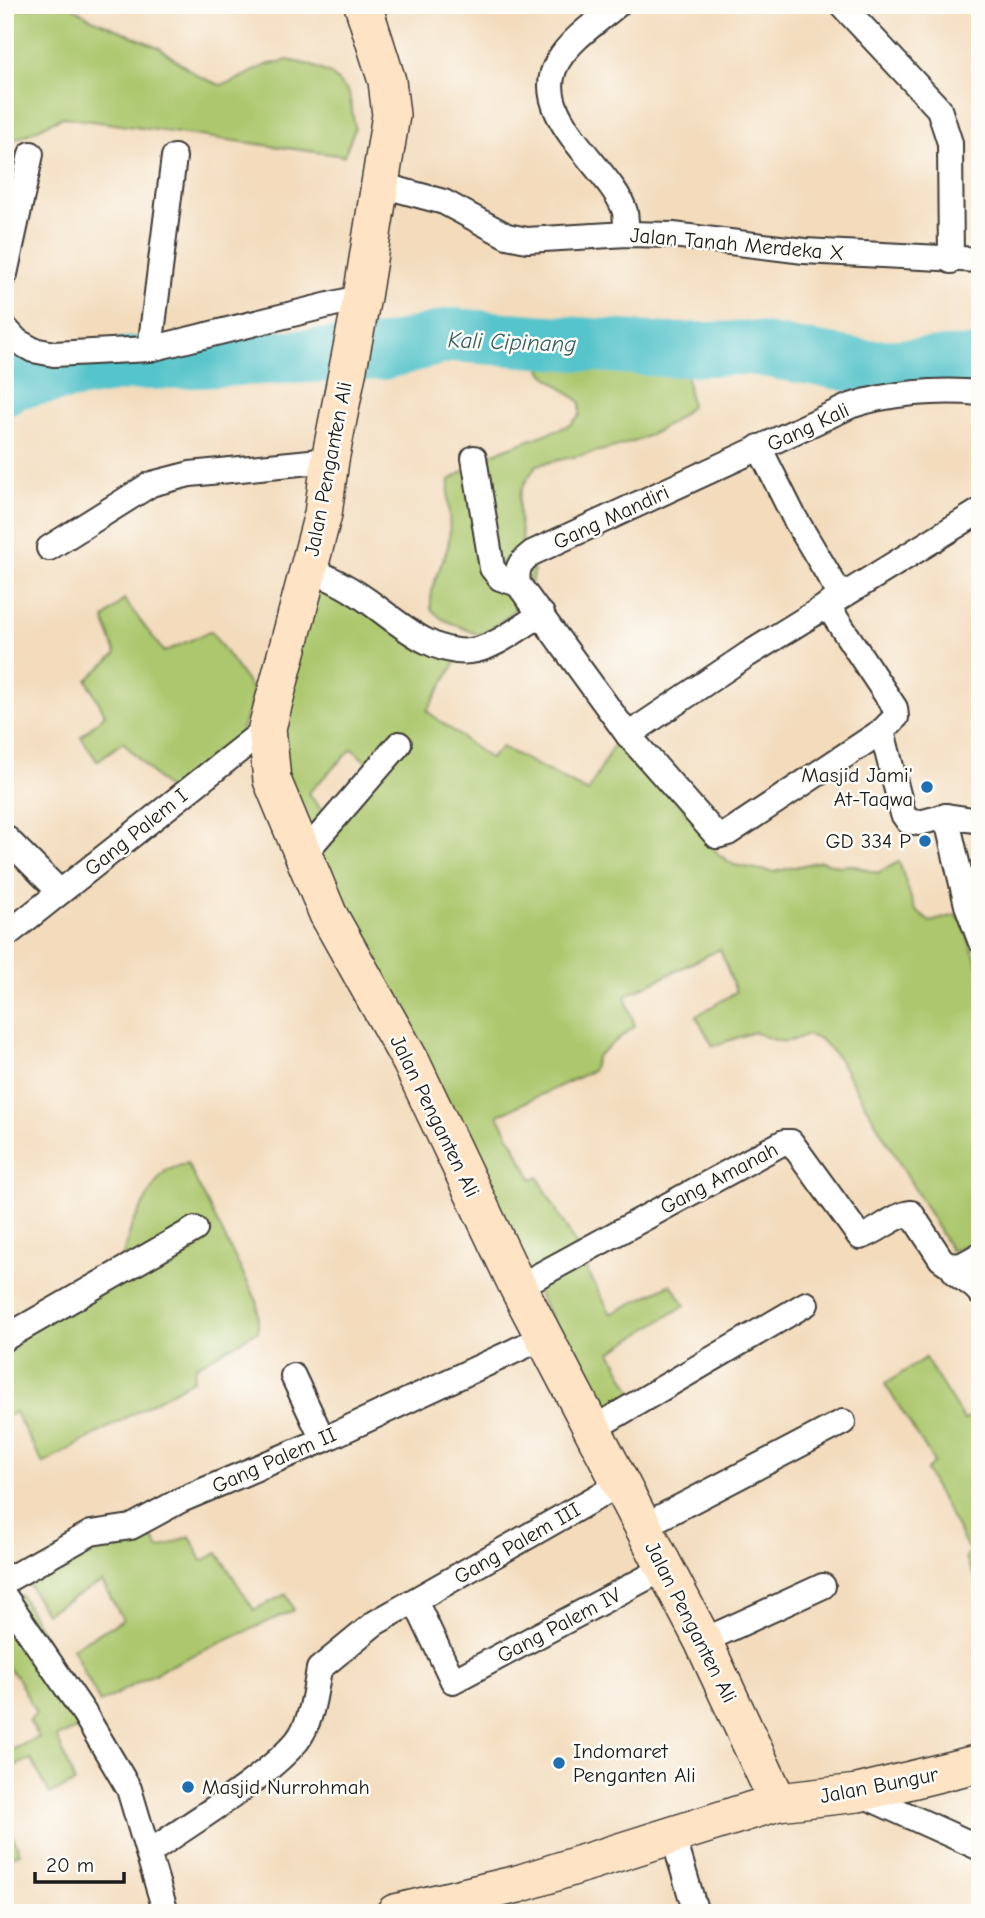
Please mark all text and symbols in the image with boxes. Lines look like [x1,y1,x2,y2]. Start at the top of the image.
street label: Jalan Tanah Merdeka X [629,223,845,265]
water label: Kali Cipinang [447,326,577,358]
street label: Jalan Penganten Ali [299,380,357,558]
street label: Gang Kali [763,398,853,456]
street label: Gang Mandiri [549,480,673,554]
place label: Masjid Jami' At-Taqwa [801,763,913,811]
marker: Masjid Jami' At-Taqwa [919,779,935,795]
street label: Gang Palem I [80,783,192,881]
place label: GD 334 P [826,829,911,853]
marker: GD 334 P [917,833,933,849]
street label: Jalan Penganten Ali [385,1031,485,1201]
street label: Gang Amanah [656,1137,782,1219]
street label: Gang Palem II [208,1422,340,1498]
street label: Gang Palem III [450,1497,584,1589]
street label: Jalan Penganten Ali [640,1538,742,1706]
street label: Gang Palem IV [493,1582,625,1668]
place label: Indomaret Penganten Ali [573,1739,696,1787]
marker: Indomaret Penganten Ali [551,1755,567,1771]
street label: Jalan Bungur [818,1762,941,1808]
place label: Masjid Nurrohmah [202,1775,370,1799]
marker: Masjid Nurrohmah [180,1779,196,1795]
scale bar [35,1841,124,1885]
text: 20 m [46,1853,94,1877]

